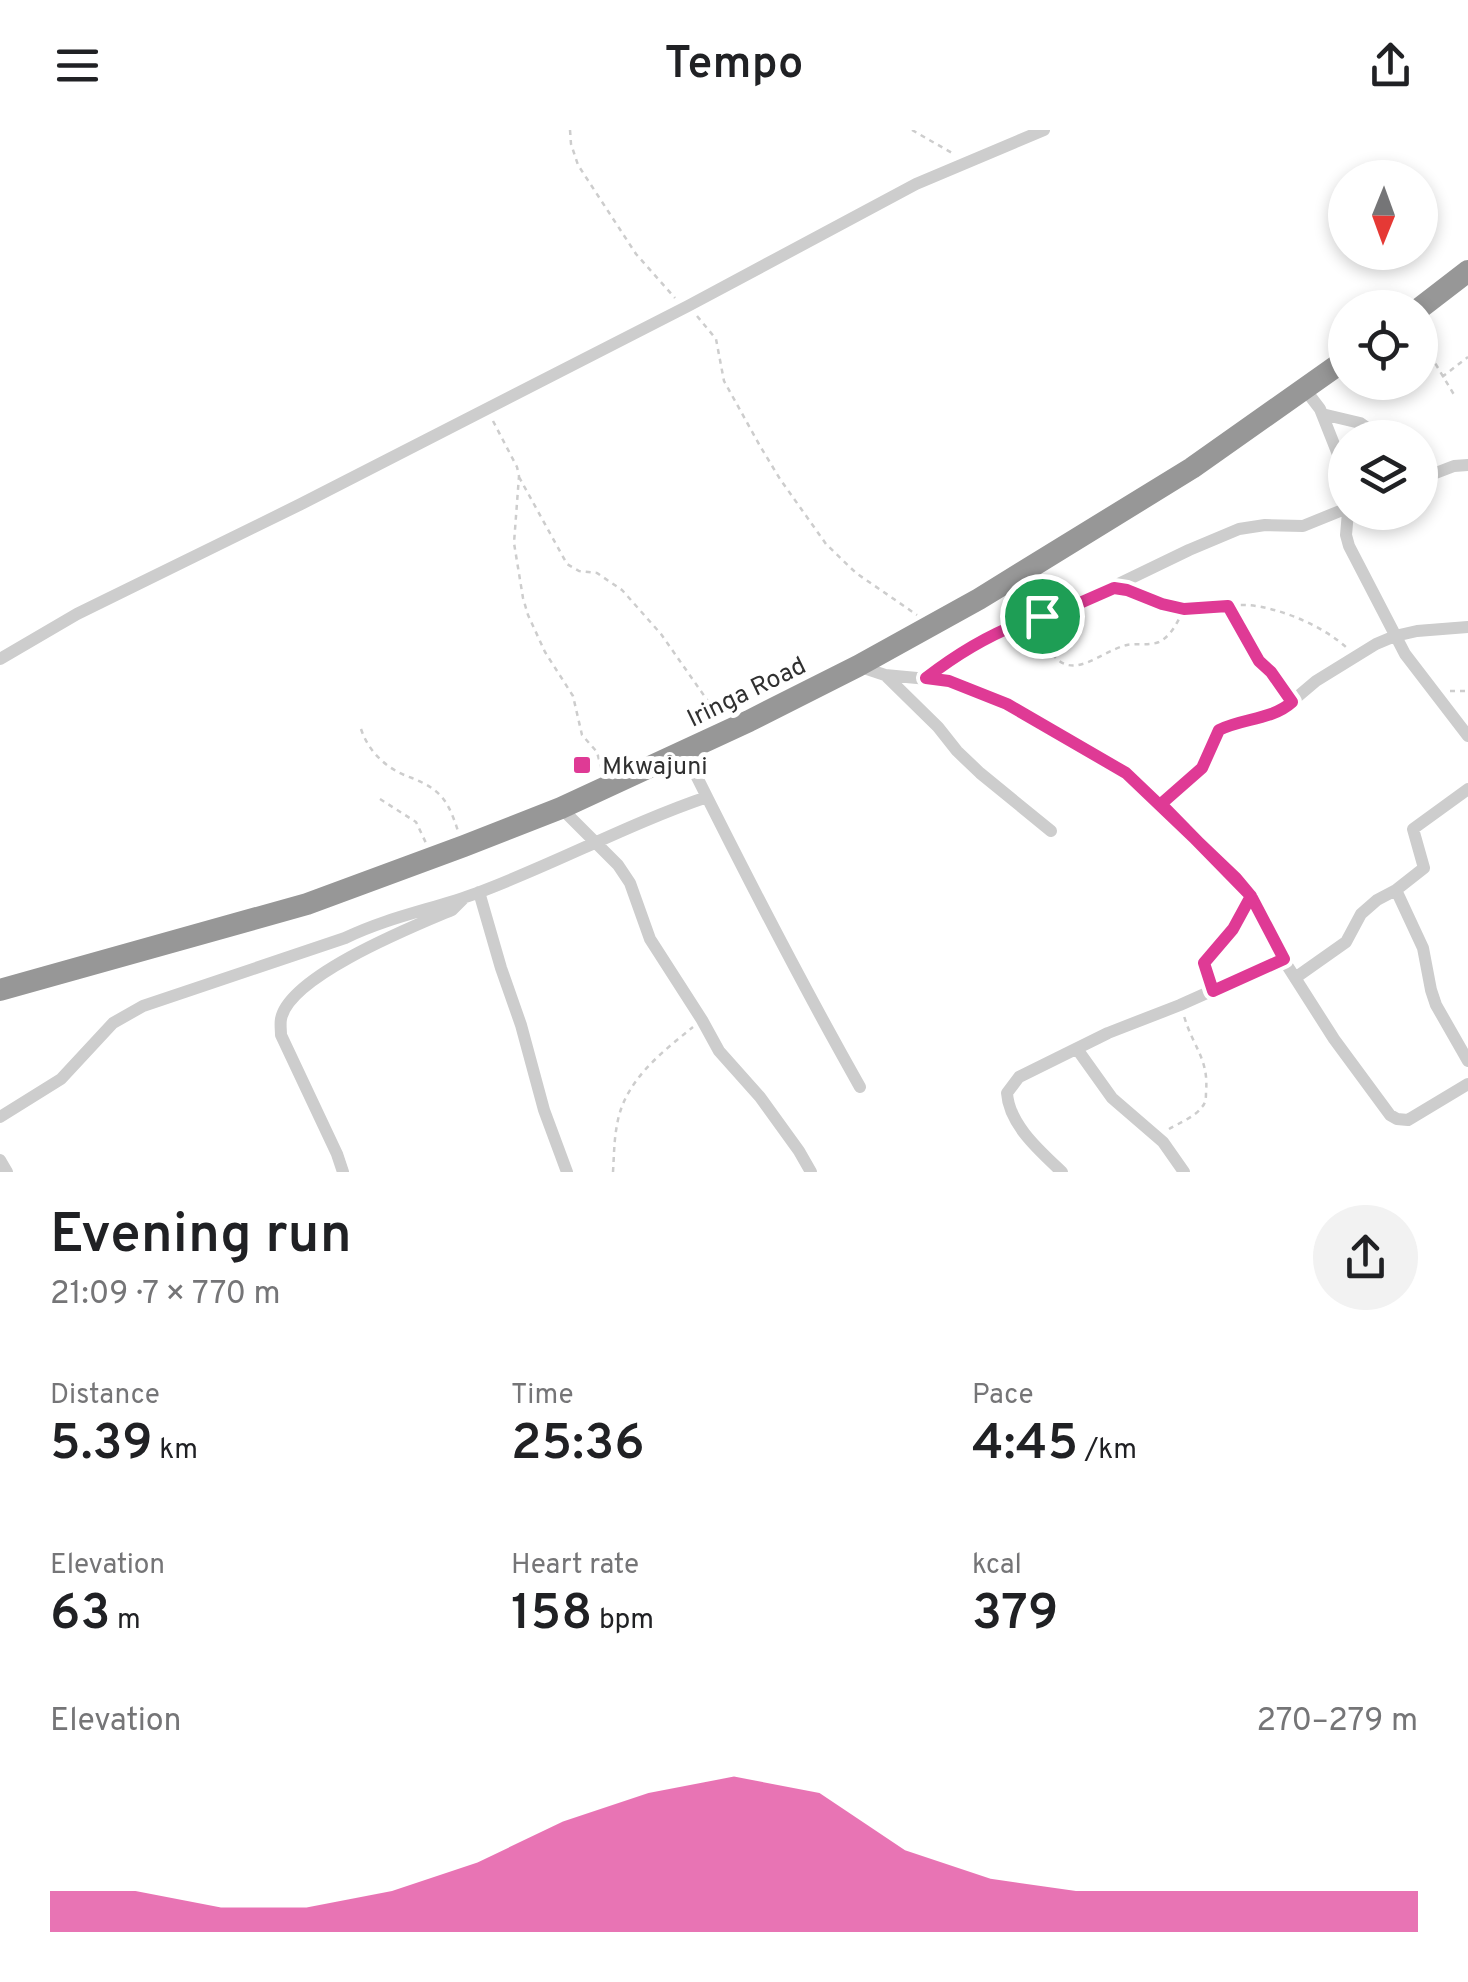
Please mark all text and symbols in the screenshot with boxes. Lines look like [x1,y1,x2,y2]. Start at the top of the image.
text: Tempo [665,37,803,94]
icon: menu [50,38,105,93]
icon: share [1363,38,1418,93]
north arrow [1328,160,1438,270]
map controls [1328,160,1438,530]
button: locate [1328,290,1438,400]
button: layers [1328,420,1438,530]
pin [1000,574,1085,659]
icon: arrive [1015,589,1070,644]
street label: Iringa Road [683,651,812,736]
place label: Mkwajuni [602,752,708,784]
marker: Mkwajuni [571,754,593,776]
text: Evening run [50,1202,352,1272]
button: share [1313,1205,1418,1310]
text: 21:09 · 7 × 770 m [50,1275,281,1315]
text: Distance [50,1378,160,1414]
text: Time [511,1378,574,1414]
text: Pace [972,1378,1034,1414]
text: 5.39 [50,1414,153,1477]
text: 25:36 [511,1414,645,1477]
text: 4:45 [972,1414,1078,1477]
text: km [153,1433,198,1469]
text: /km [1078,1433,1137,1469]
text: Elevation [50,1548,165,1584]
text: Heart rate [511,1548,639,1584]
text: kcal [972,1548,1022,1584]
text: 63 [50,1584,110,1647]
text: 158 [511,1584,592,1647]
text: 379 [972,1584,1058,1647]
text: m [110,1603,141,1639]
text: bpm [592,1603,654,1639]
text: Elevation [50,1702,182,1742]
text: 270–279 m [1256,1702,1418,1742]

